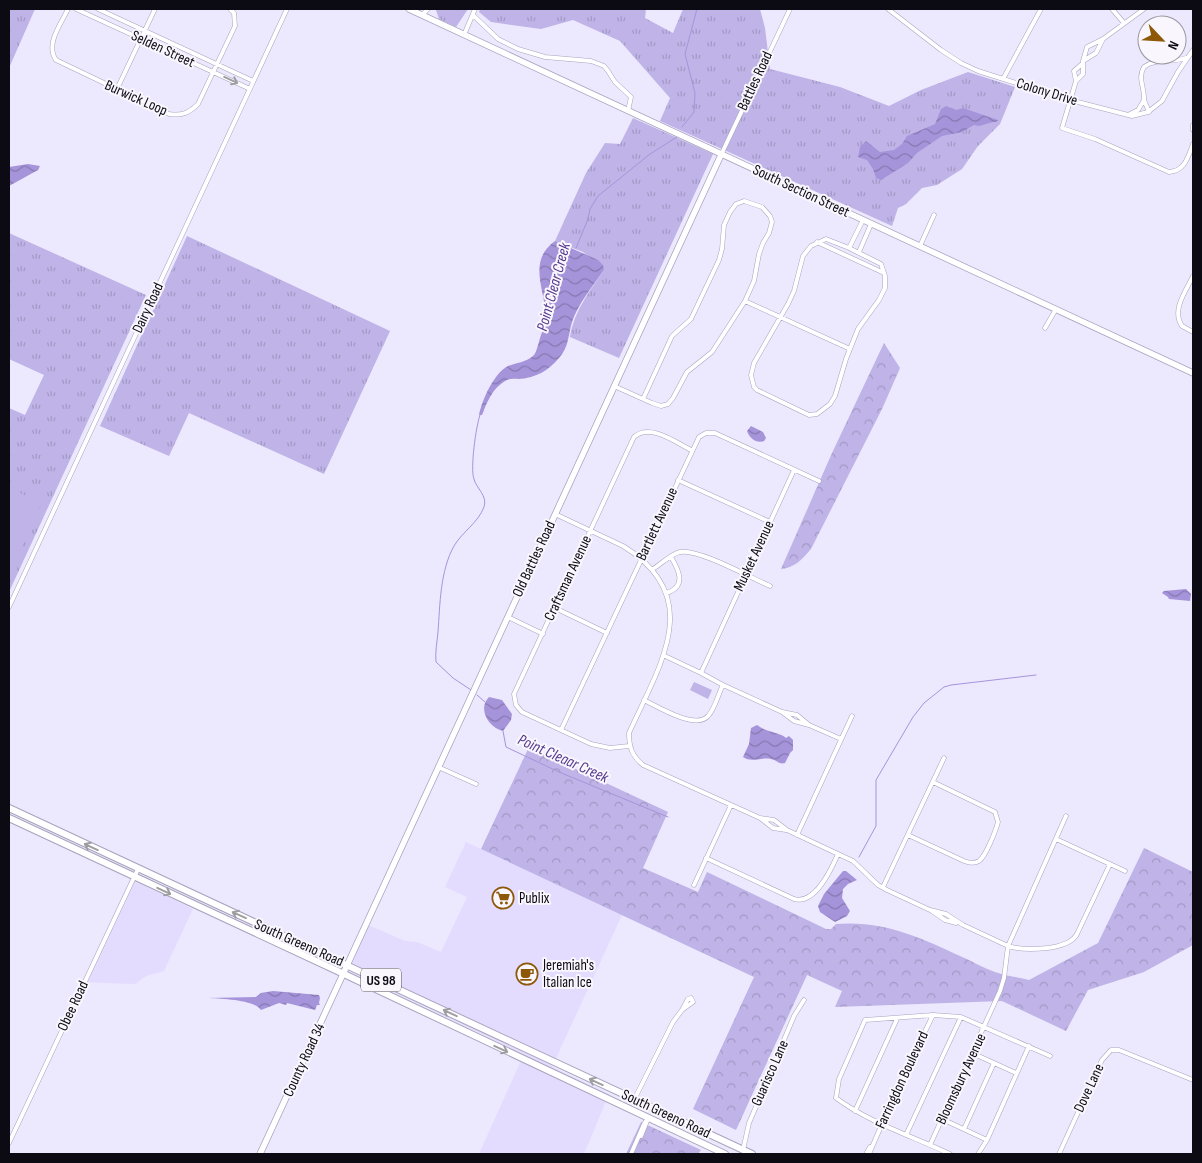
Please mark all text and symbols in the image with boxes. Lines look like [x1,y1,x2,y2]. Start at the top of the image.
north arrow [1137,15,1187,65]
street label: Selden Street [128,26,198,72]
text: N [1164,38,1183,52]
street label: Battles Road [733,48,777,114]
street label: Colony Drive [1014,74,1080,110]
street label: Burwick Loop [102,76,170,120]
one-way arrow [223,76,238,86]
street label: South Section Street [750,160,853,222]
water label: Point Clear Creek [533,240,575,333]
street label: Dairy Road [128,280,168,336]
street label: Bartlett Avenue [632,484,682,564]
street label: Old Battles Road [508,518,560,600]
street label: Musket Avenue [729,518,779,594]
street label: Craftsman Avenue [540,532,596,624]
water label: Point Cleaar Creek [515,731,612,788]
one-way arrow [84,841,99,851]
one-way arrow [156,886,171,896]
supermarket icon: Publix [491,886,515,910]
place label: Publix [519,889,550,908]
one-way arrow [232,910,247,920]
street label: South Greeno Road [251,915,347,971]
place label: Jeremiah's Italian Ice [542,956,594,992]
cafe icon: Jeremiah's Italian Ice [515,962,539,986]
road number: US 98 [361,968,401,992]
street label: Obee Road [53,978,93,1034]
one-way arrow [442,1008,457,1018]
street label: County Road 34 [279,1020,329,1100]
street label: Farringdon Boulevard [871,1028,933,1132]
street label: Bloomsbury Avenue [932,1030,990,1128]
street label: Guarisco Lane [747,1037,793,1109]
one-way arrow [493,1045,508,1054]
street label: Dove Lane [1070,1061,1108,1115]
one-way arrow [589,1077,604,1087]
street label: South Greeno Road [618,1085,714,1143]

